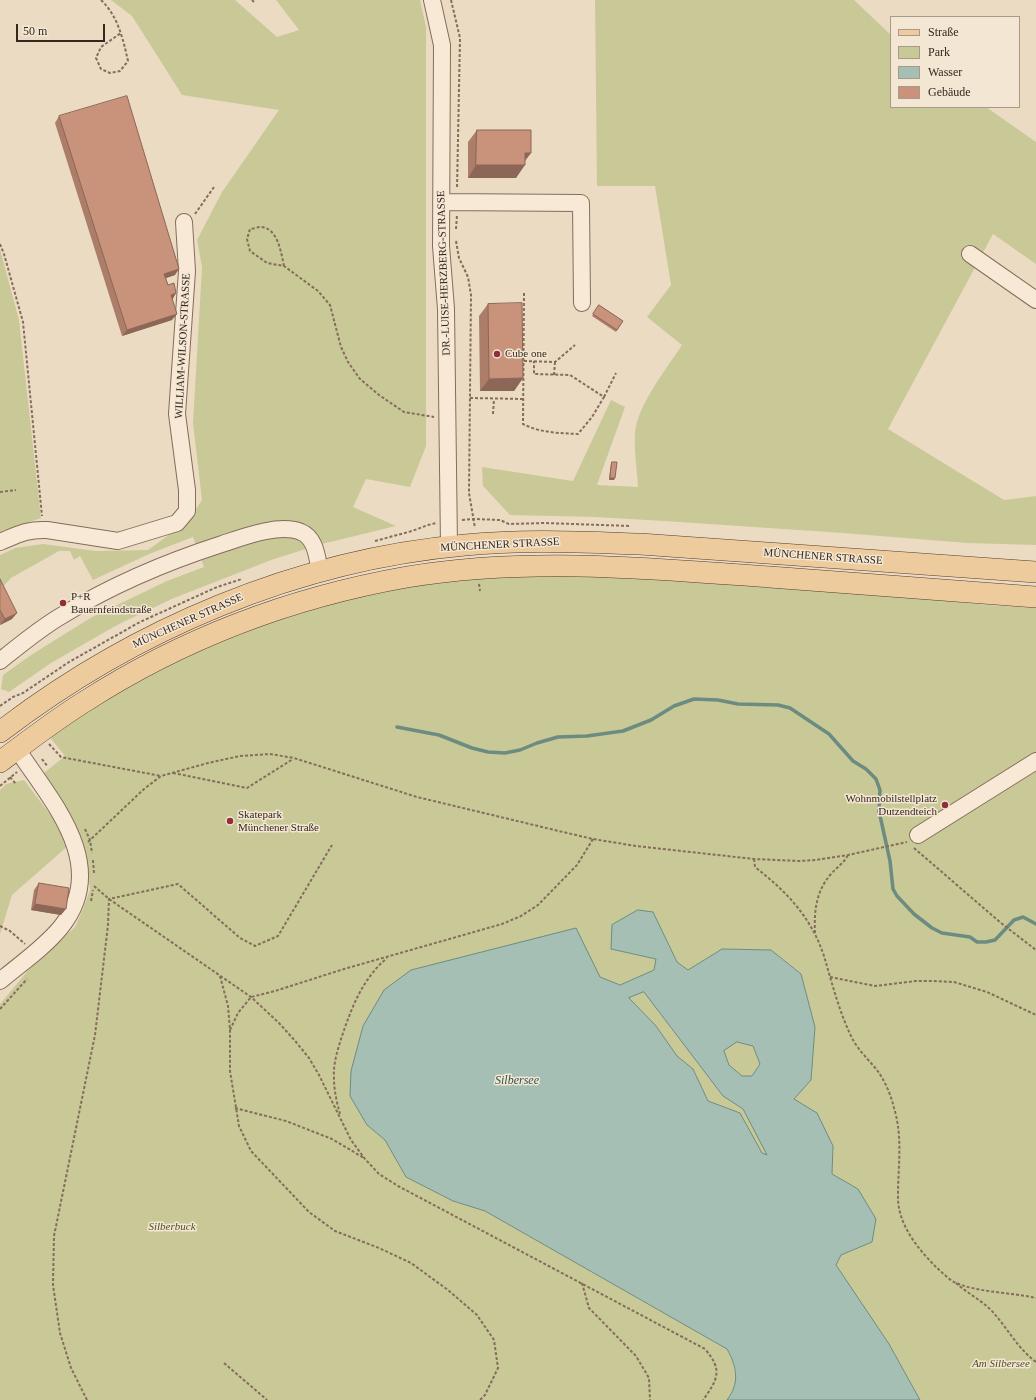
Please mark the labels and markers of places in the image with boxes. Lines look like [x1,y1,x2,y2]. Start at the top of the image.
place label: Cube one [505,347,547,361]
marker: Cube one [492,349,502,359]
place label: P+R Bauernfeindstraße [71,590,152,616]
marker: P+R Bauernfeindstraße [58,598,68,608]
place label: Wohnmobilstellplatz Dutzendteich [846,792,937,818]
marker: Wohnmobilstellplatz Dutzendteich [940,800,950,810]
place label: Skatepark Münchener Straße [238,808,319,834]
marker: Skatepark Münchener Straße [225,816,235,826]

